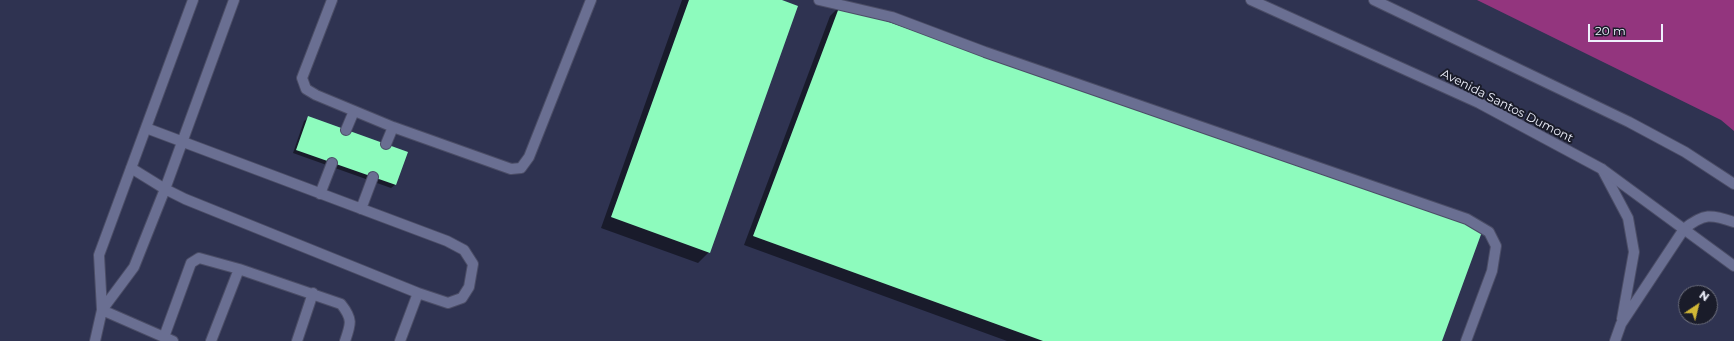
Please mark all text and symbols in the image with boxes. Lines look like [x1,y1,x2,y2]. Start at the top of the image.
scale bar [1590,16,1665,42]
text: 20 m [1595,23,1626,38]
street label: Avenida Santos Dumont [1438,66,1576,146]
north arrow [1678,285,1718,325]
text: N [1697,288,1712,304]

